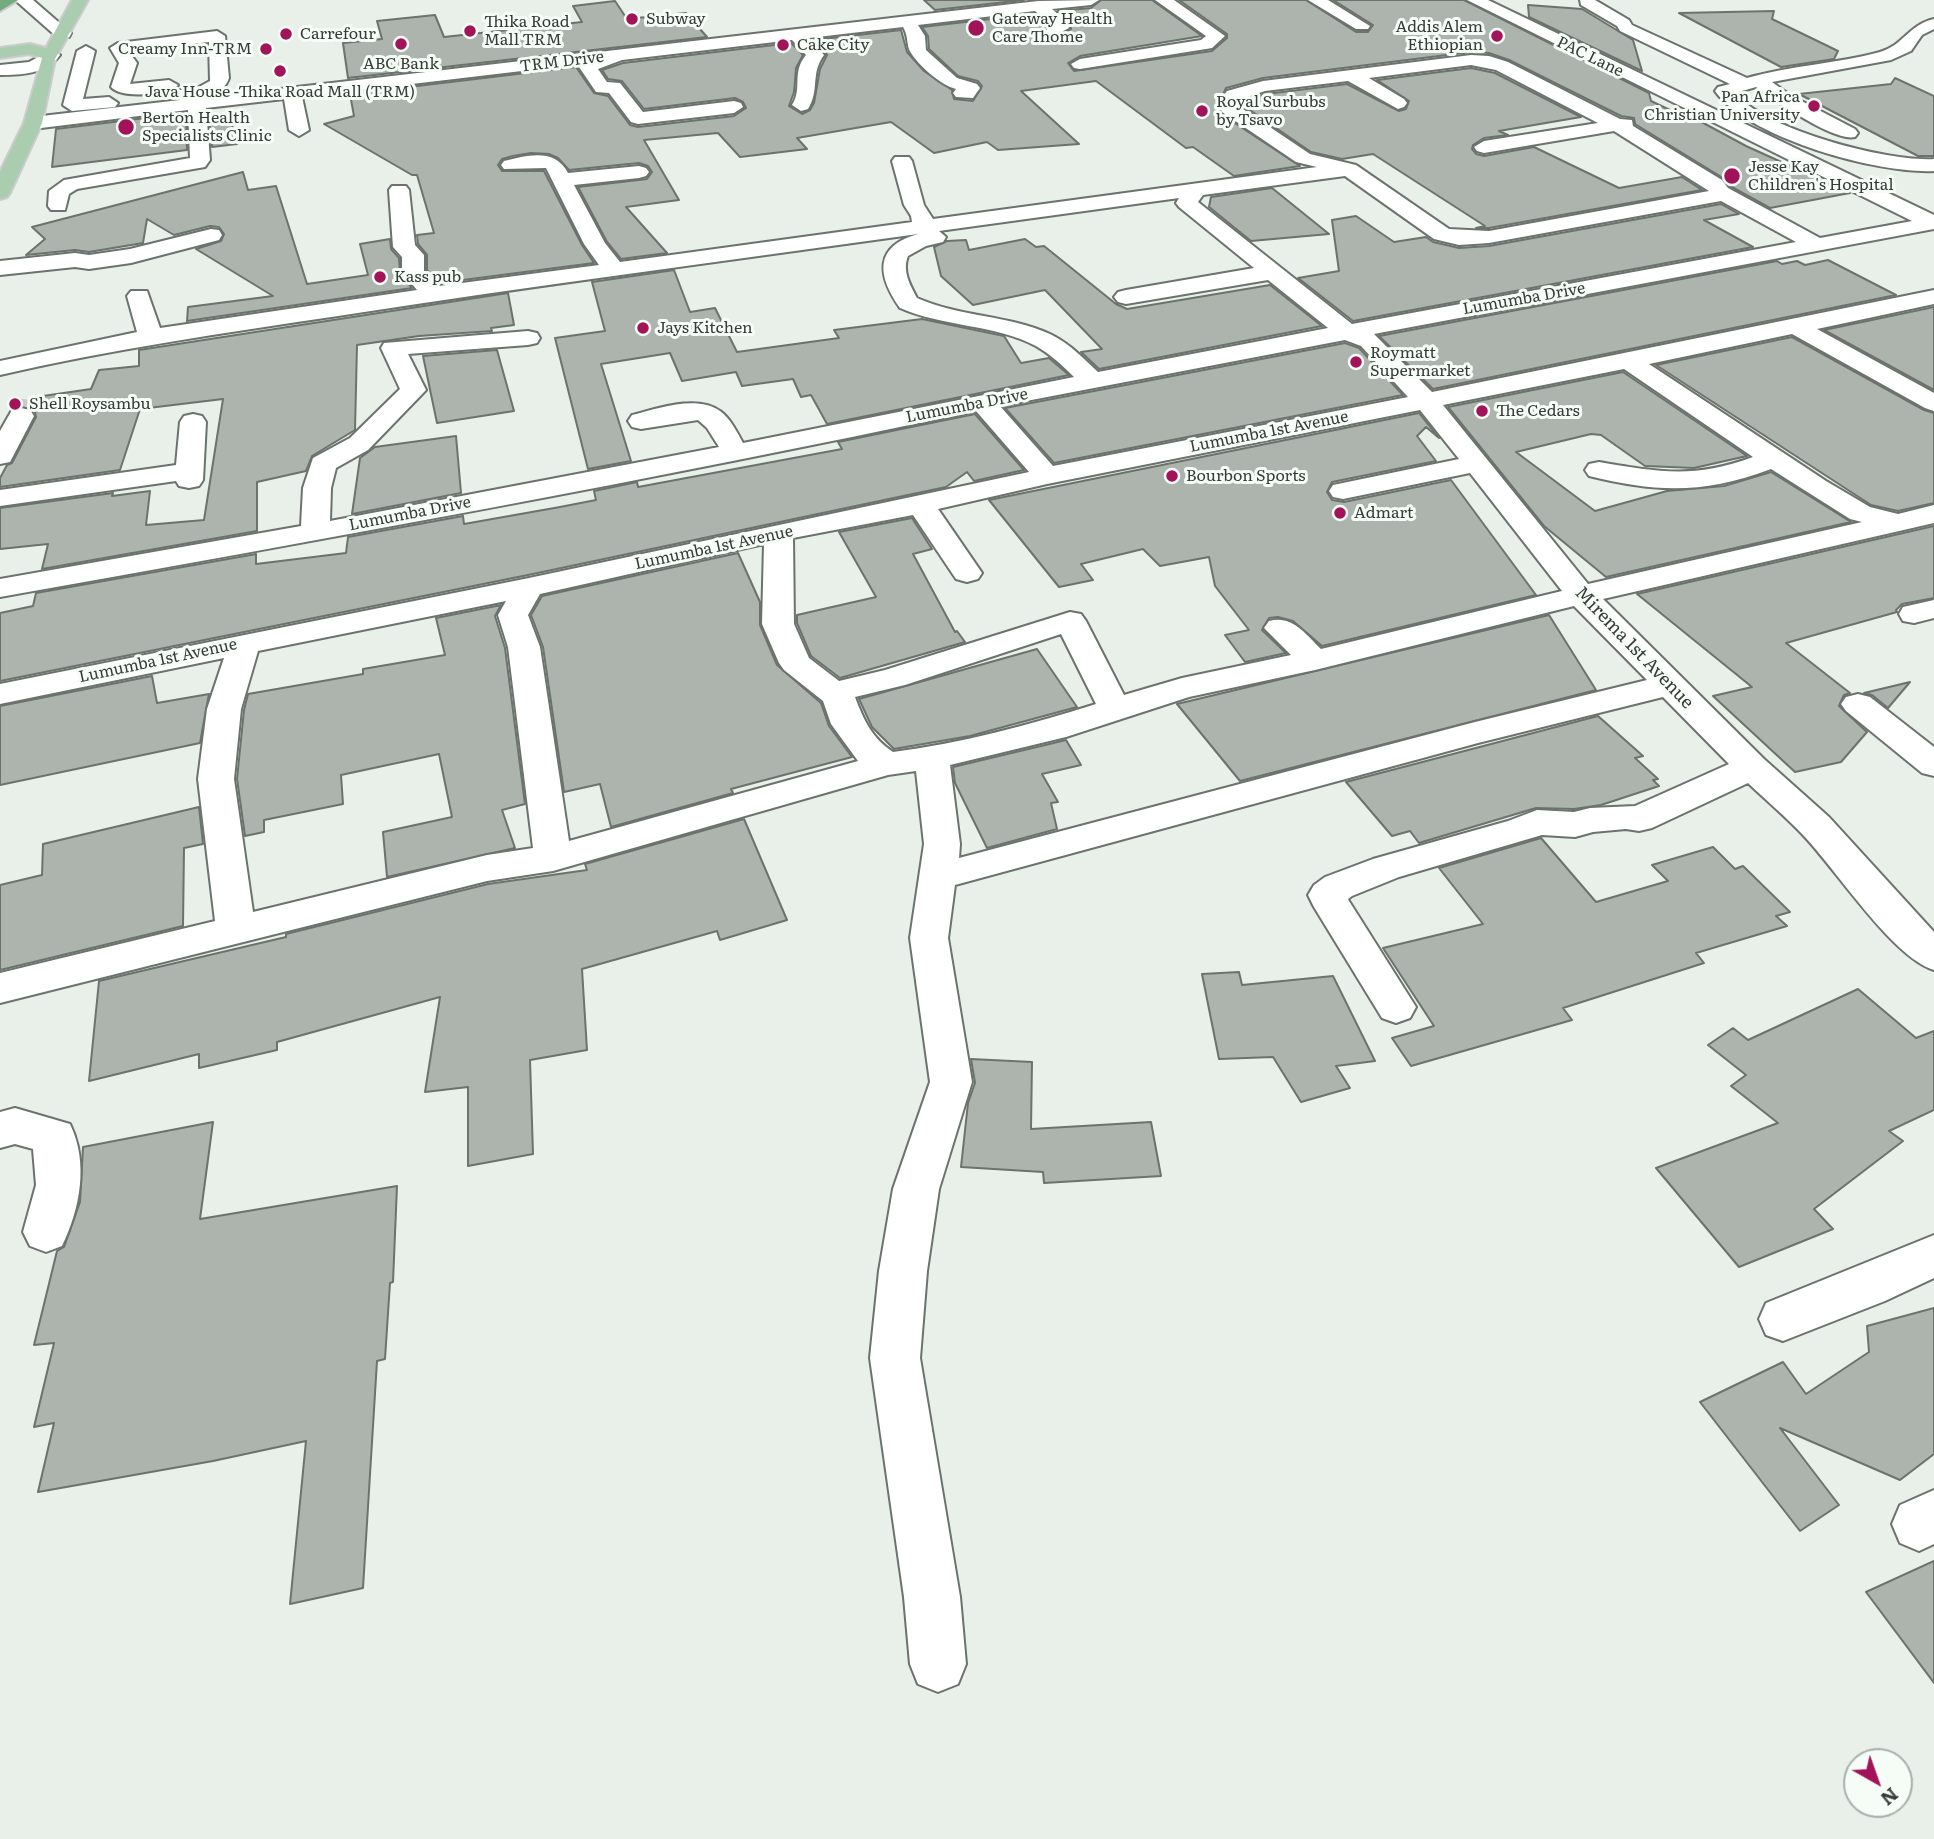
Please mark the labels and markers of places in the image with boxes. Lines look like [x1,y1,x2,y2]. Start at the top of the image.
place label: Subway [646,9,705,29]
place label: Gateway Health Care Thome [992,9,1113,47]
marker: Subway [624,11,640,27]
place label: Thika Road Mall TRM [484,12,569,50]
place label: Addis Alem Ethiopian [1396,17,1483,55]
marker: Gateway Health Care Thome [966,18,986,38]
marker: Thika Road Mall TRM [462,23,478,39]
place label: Carrefour [300,24,376,44]
marker: Carrefour [278,26,294,42]
marker: Addis Alem Ethiopian [1489,28,1505,44]
place label: Cake City [797,35,869,55]
marker: ABC Bank [393,36,409,52]
marker: Cake City [775,37,791,53]
place label: Creamy Inn-TRM [118,39,252,59]
marker: Creamy Inn-TRM [258,41,274,57]
place label: ABC Bank [363,54,439,74]
marker: Java House -Thika Road Mall (TRM) [272,63,288,79]
place label: Java House -Thika Road Mall (TRM) [145,82,415,102]
place label: Pan Africa Christian University [1644,87,1800,125]
place label: Royal Surbubs by Tsavo [1216,92,1325,130]
marker: Pan Africa Christian University [1806,98,1822,114]
marker: Royal Surbubs by Tsavo [1194,103,1210,119]
place label: Berton Health Specialists Clinic [142,108,272,146]
marker: Berton Health Specialists Clinic [116,117,136,137]
place label: Jesse Kay Children's Hospital [1748,157,1894,195]
marker: Jesse Kay Children's Hospital [1722,166,1742,186]
place label: Kass pub [394,267,461,287]
marker: Kass pub [372,269,388,285]
place label: Jays Kitchen [657,318,753,338]
marker: Jays Kitchen [635,320,651,336]
place label: Roymatt Supermarket [1370,343,1470,381]
marker: Roymatt Supermarket [1348,354,1364,370]
place label: Shell Roysambu [29,394,151,414]
marker: Shell Roysambu [7,396,23,412]
place label: The Cedars [1496,401,1580,421]
marker: The Cedars [1474,403,1490,419]
place label: Bourbon Sports [1186,466,1306,486]
marker: Bourbon Sports [1164,468,1180,484]
place label: Admart [1354,503,1413,523]
marker: Admart [1332,505,1348,521]

